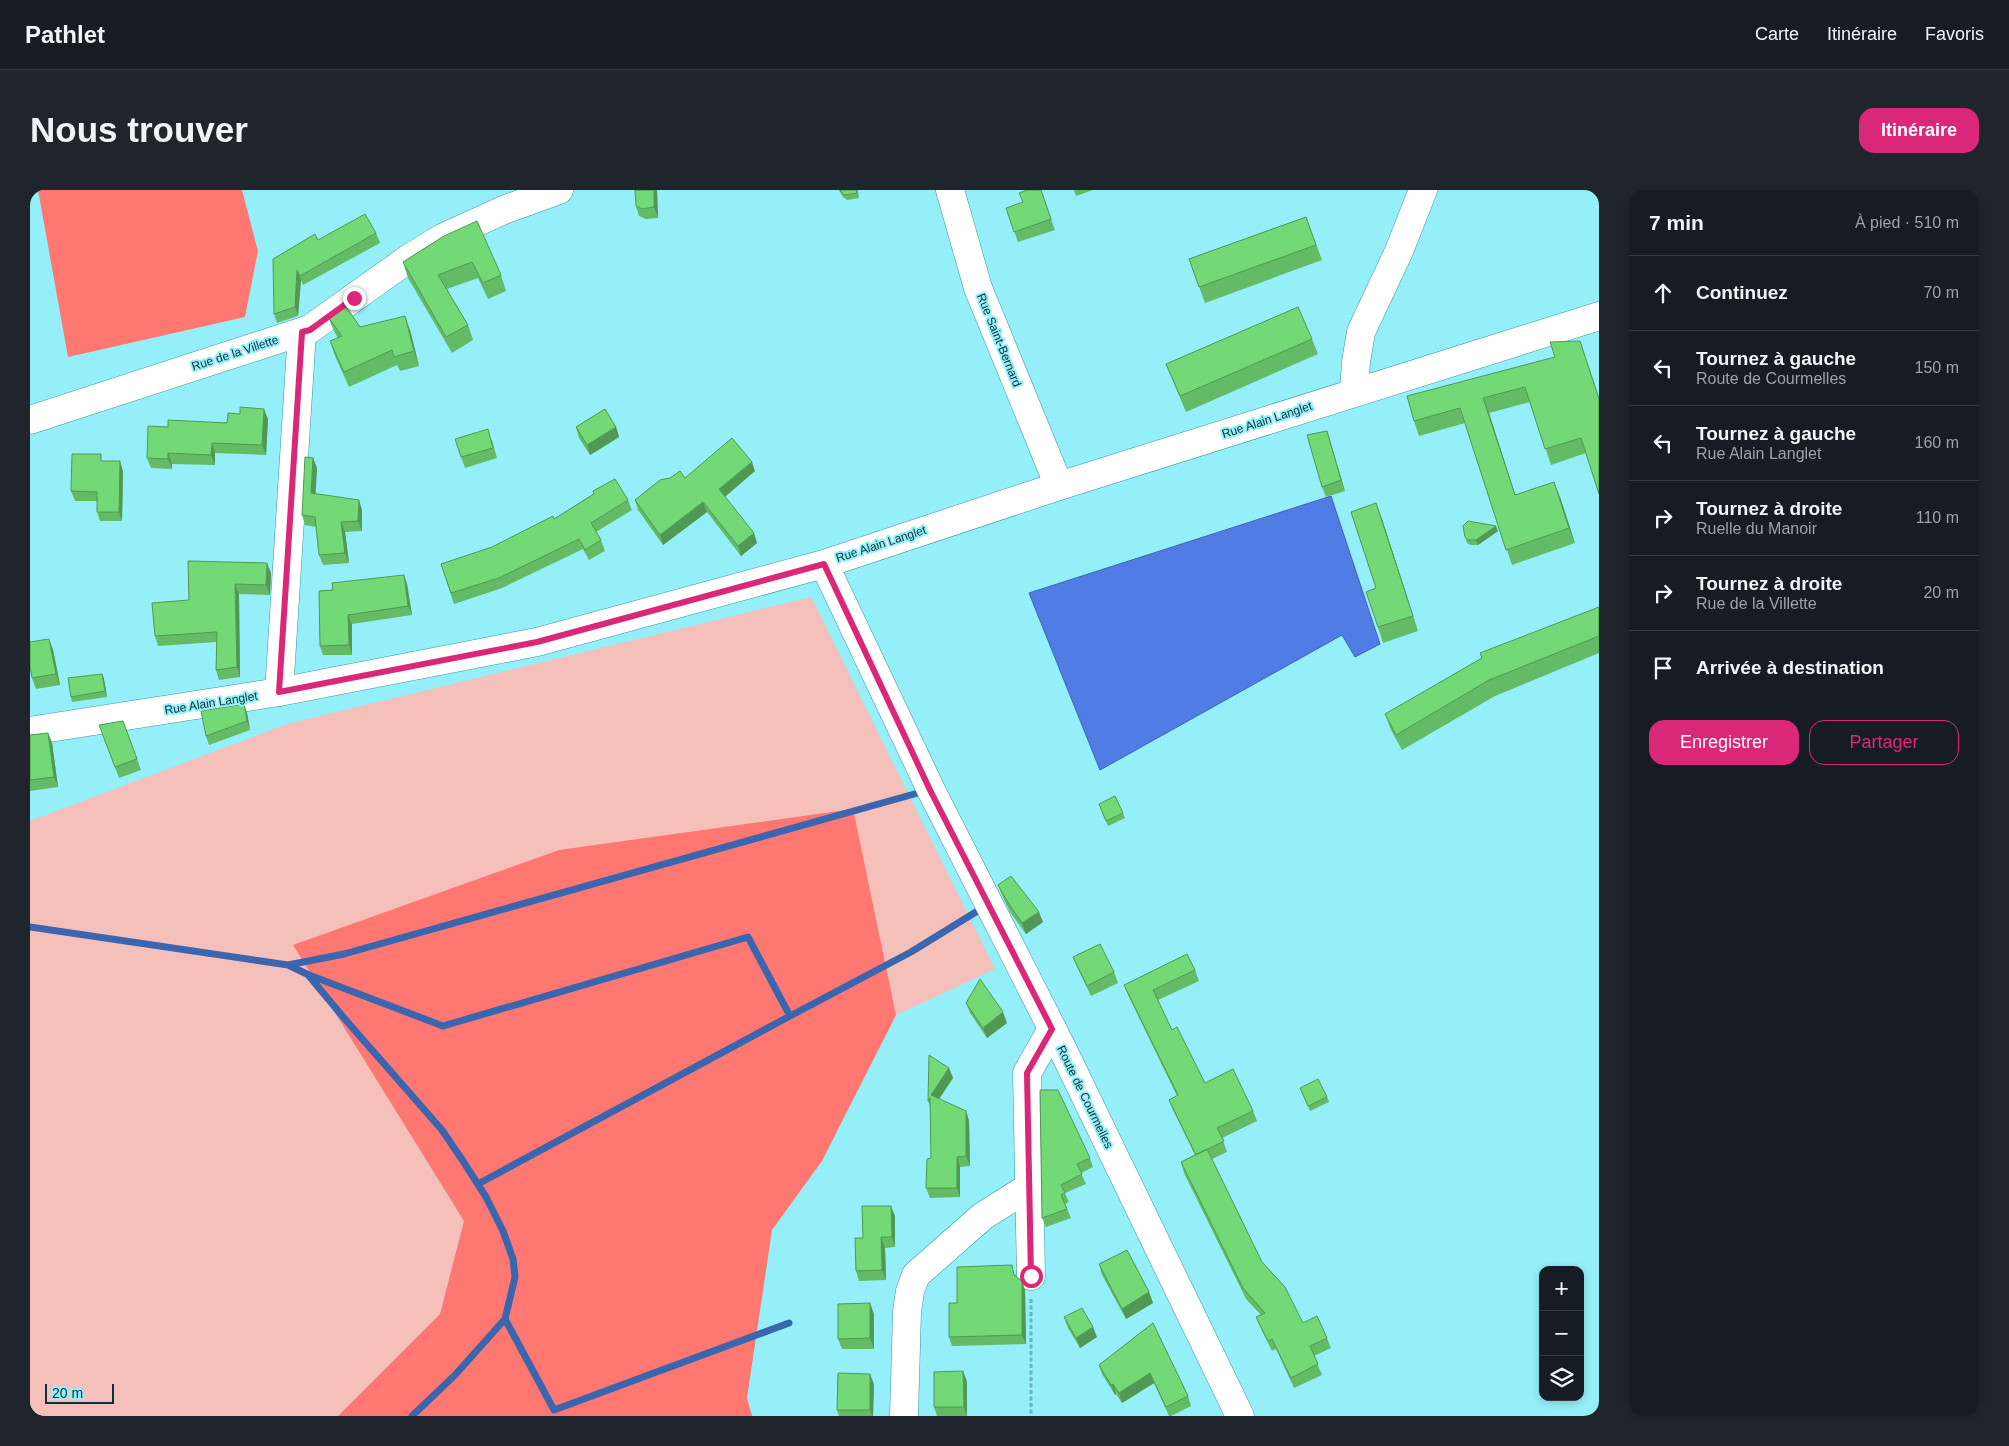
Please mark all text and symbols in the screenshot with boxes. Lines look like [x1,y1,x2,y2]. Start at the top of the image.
text: Pathlet [25,21,105,48]
text: Carte [1755,24,1799,44]
text: Itinéraire [1827,24,1897,44]
text: Favoris [1925,24,1984,44]
button: Itinéraire [1859,108,1979,153]
text: Nous trouver [30,110,248,149]
text: 7 min [1649,211,1704,234]
text: À pied · 510 m [1855,214,1959,231]
icon: ahead [1649,279,1677,307]
text: Continuez [1696,282,1788,303]
text: 70 m [1923,284,1959,301]
route end [343,287,366,310]
street label: Rue Saint-Bernard [974,291,1024,389]
street label: Rue de la Villette [190,332,281,374]
text: Tournez à gauche [1696,348,1856,369]
icon: left [1649,354,1677,382]
text: 150 m [1915,359,1959,376]
text: Route de Courmelles [1696,370,1846,387]
street label: Rue Alain Langlet [1220,399,1315,441]
text: Tournez à gauche [1696,423,1856,444]
icon: left [1649,429,1677,457]
text: 160 m [1915,434,1959,451]
text: Rue Alain Langlet [1696,445,1821,462]
text: Tournez à droite [1696,498,1842,519]
icon: right [1649,504,1677,532]
text: 110 m [1916,509,1959,526]
text: Ruelle du Manoir [1696,520,1817,537]
street label: Rue Alain Langlet [834,523,929,565]
text: Tournez à droite [1696,573,1842,594]
icon: right [1649,579,1677,607]
text: 20 m [1923,584,1959,601]
text: Rue de la Villette [1696,595,1817,612]
icon: arrive [1649,654,1677,682]
text: Arrivée à destination [1696,657,1884,678]
street label: Rue Alain Langlet [163,689,259,717]
button: Enregistrer [1649,720,1799,765]
button: Partager [1809,720,1959,765]
street label: Route de Courmelles [1054,1043,1116,1151]
route start [1020,1265,1043,1288]
map controls [1539,1266,1584,1401]
button: + [1539,1266,1584,1311]
button: − [1539,1311,1584,1356]
button: layers [1539,1356,1584,1401]
scale bar [45,1381,114,1404]
text: 20 m [52,1385,83,1401]

